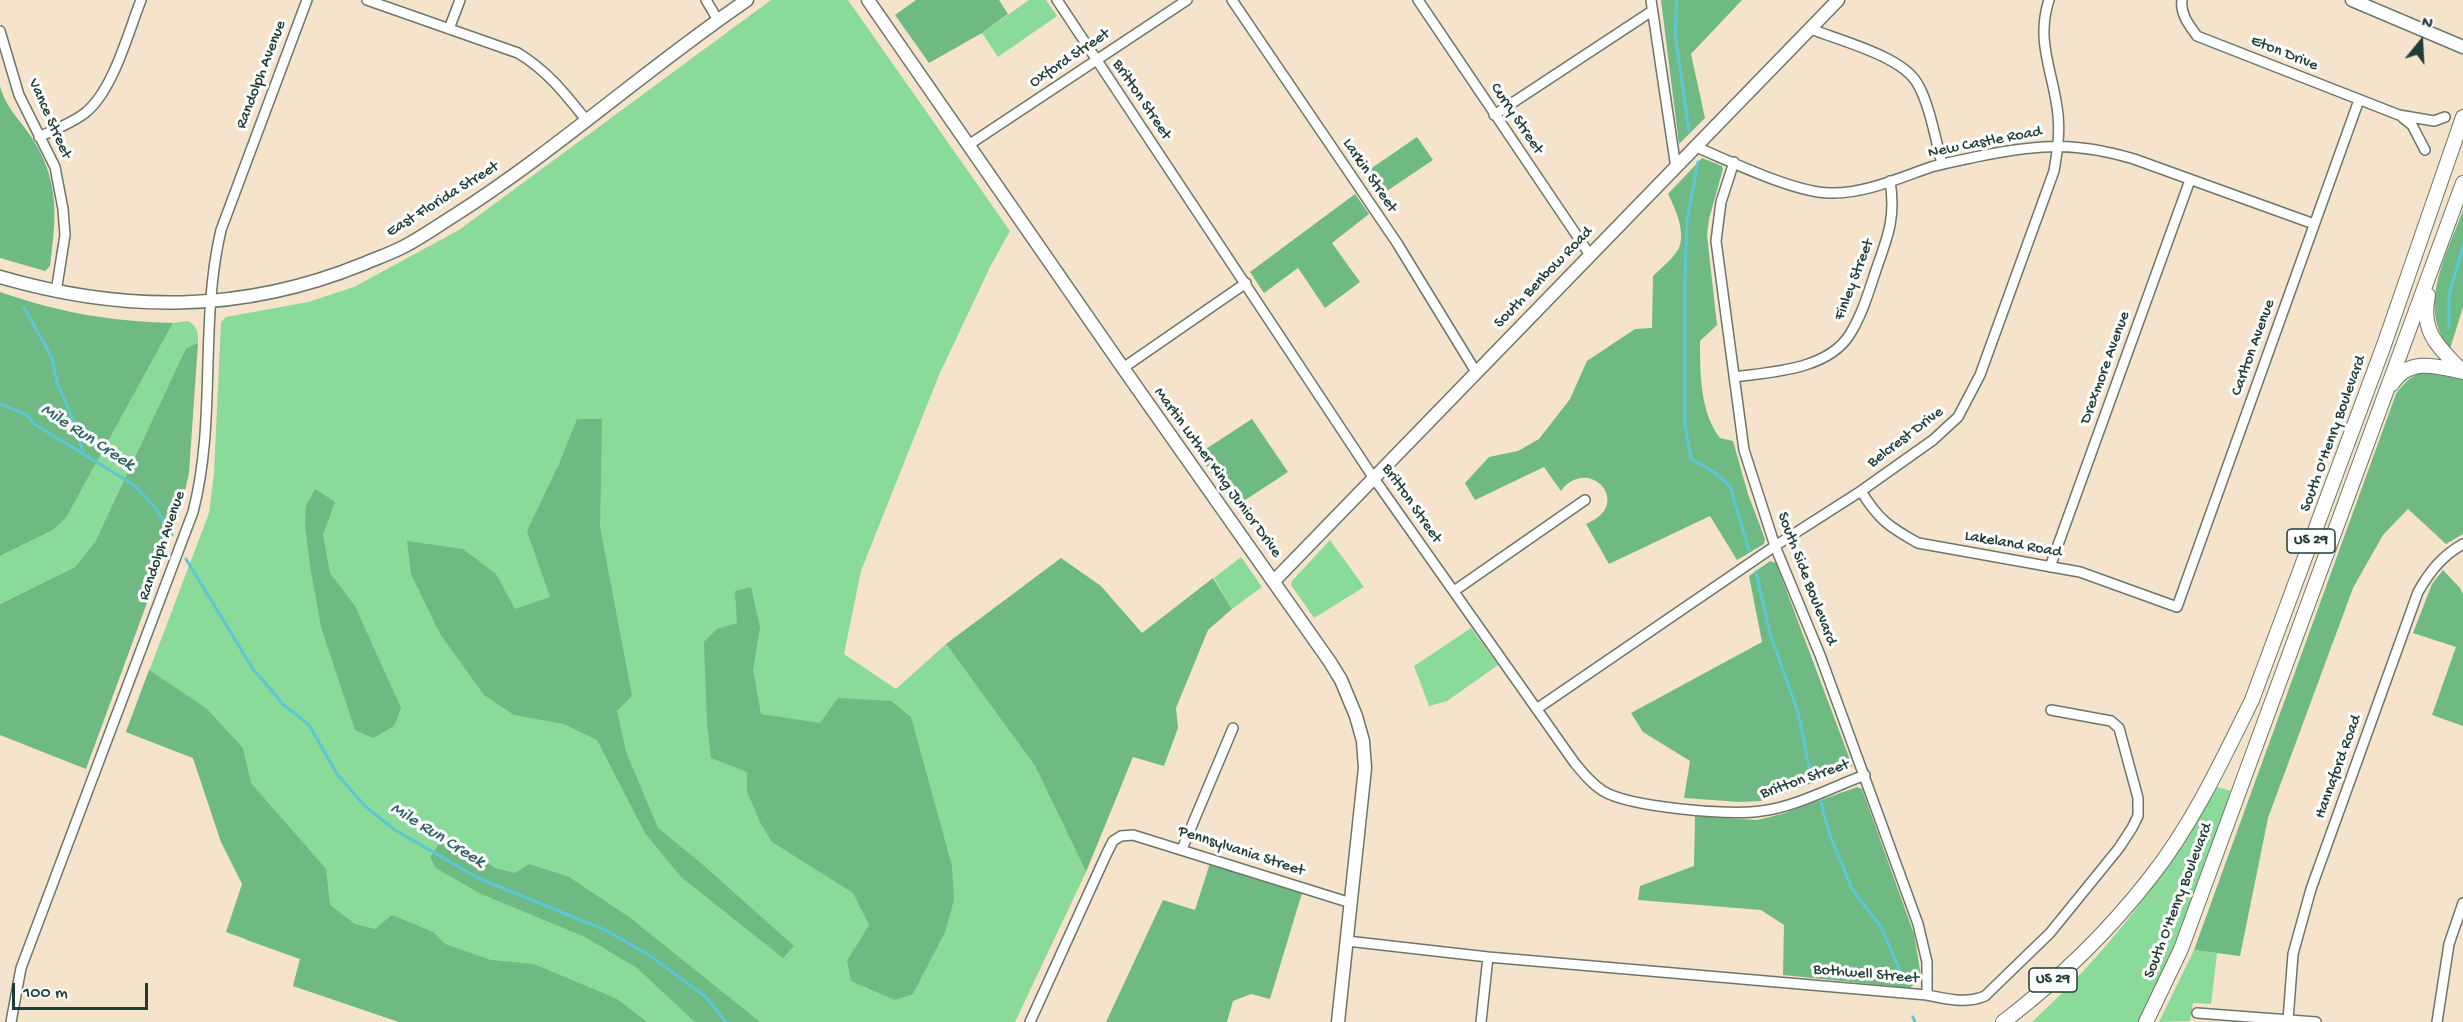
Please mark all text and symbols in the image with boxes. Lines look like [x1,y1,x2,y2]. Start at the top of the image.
north arrow [2391,12,2451,72]
text: N [2419,14,2435,35]
street label: Randolph Avenue [233,18,291,132]
street label: Oxford Street [1026,25,1114,93]
street label: Eton Drive [2247,32,2321,76]
street label: Britton Street [1107,56,1175,144]
street label: Vance Street [23,76,75,162]
street label: Curry Street [1485,80,1547,158]
street label: New Castle Road [1927,123,2043,163]
street label: Larkin Street [1337,135,1401,217]
street label: East Florida Street [383,158,503,242]
street label: South Benbow Road [1491,223,1597,333]
street label: Finley Street [1831,237,1879,323]
street label: Carlton Avenue [2228,297,2280,399]
street label: Drexmore Avenue [2077,309,2135,427]
street label: South O'Henry Boulevard [2297,353,2371,515]
street label: Martin Luther King Junior Drive [1149,384,1285,562]
water label: Mile Run Creek [36,400,138,476]
street label: Belcrest Drive [1864,403,1948,473]
street label: Britton Street [1377,461,1445,547]
street label: Randolph Avenue [135,489,191,603]
street label: South Side Boulevard [1772,510,1840,648]
street label: Lakeland Road [1963,527,2063,563]
road number: US 29 [2287,529,2335,553]
street label: Hannaford Road [2311,712,2367,822]
street label: Britton Street [1758,756,1852,804]
water label: Mile Run Creek [386,798,488,874]
street label: South O'Henry Boulevard [2140,821,2218,981]
street label: Pennsylvania Street [1175,822,1307,882]
street label: Bothwell Street [1812,961,1920,989]
road number: US 29 [2029,968,2077,992]
scale bar [15,971,152,1009]
text: 100 m [23,983,68,1004]

